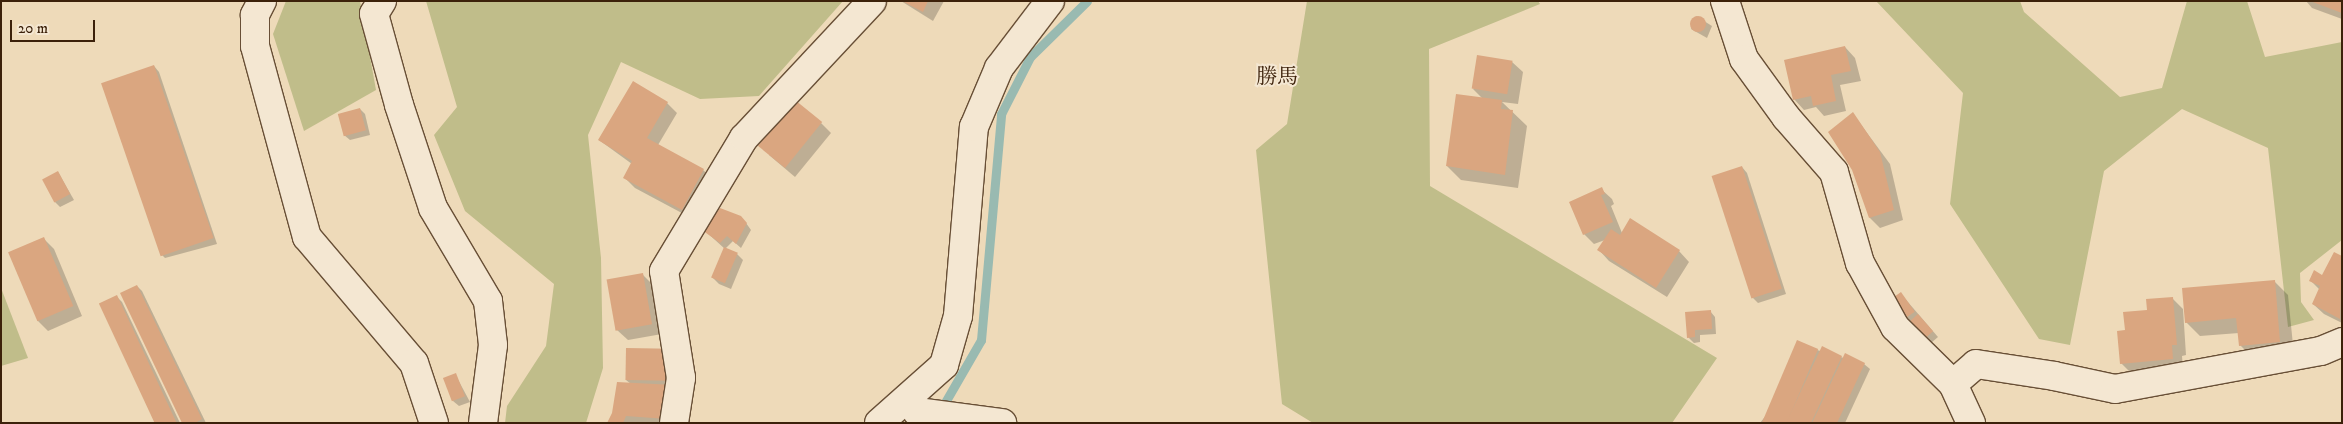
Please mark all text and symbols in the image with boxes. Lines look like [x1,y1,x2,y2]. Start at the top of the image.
scale bar [12,10,98,42]
text: 20 m [18,19,48,38]
district label: 勝馬 [1256,64,1298,90]

